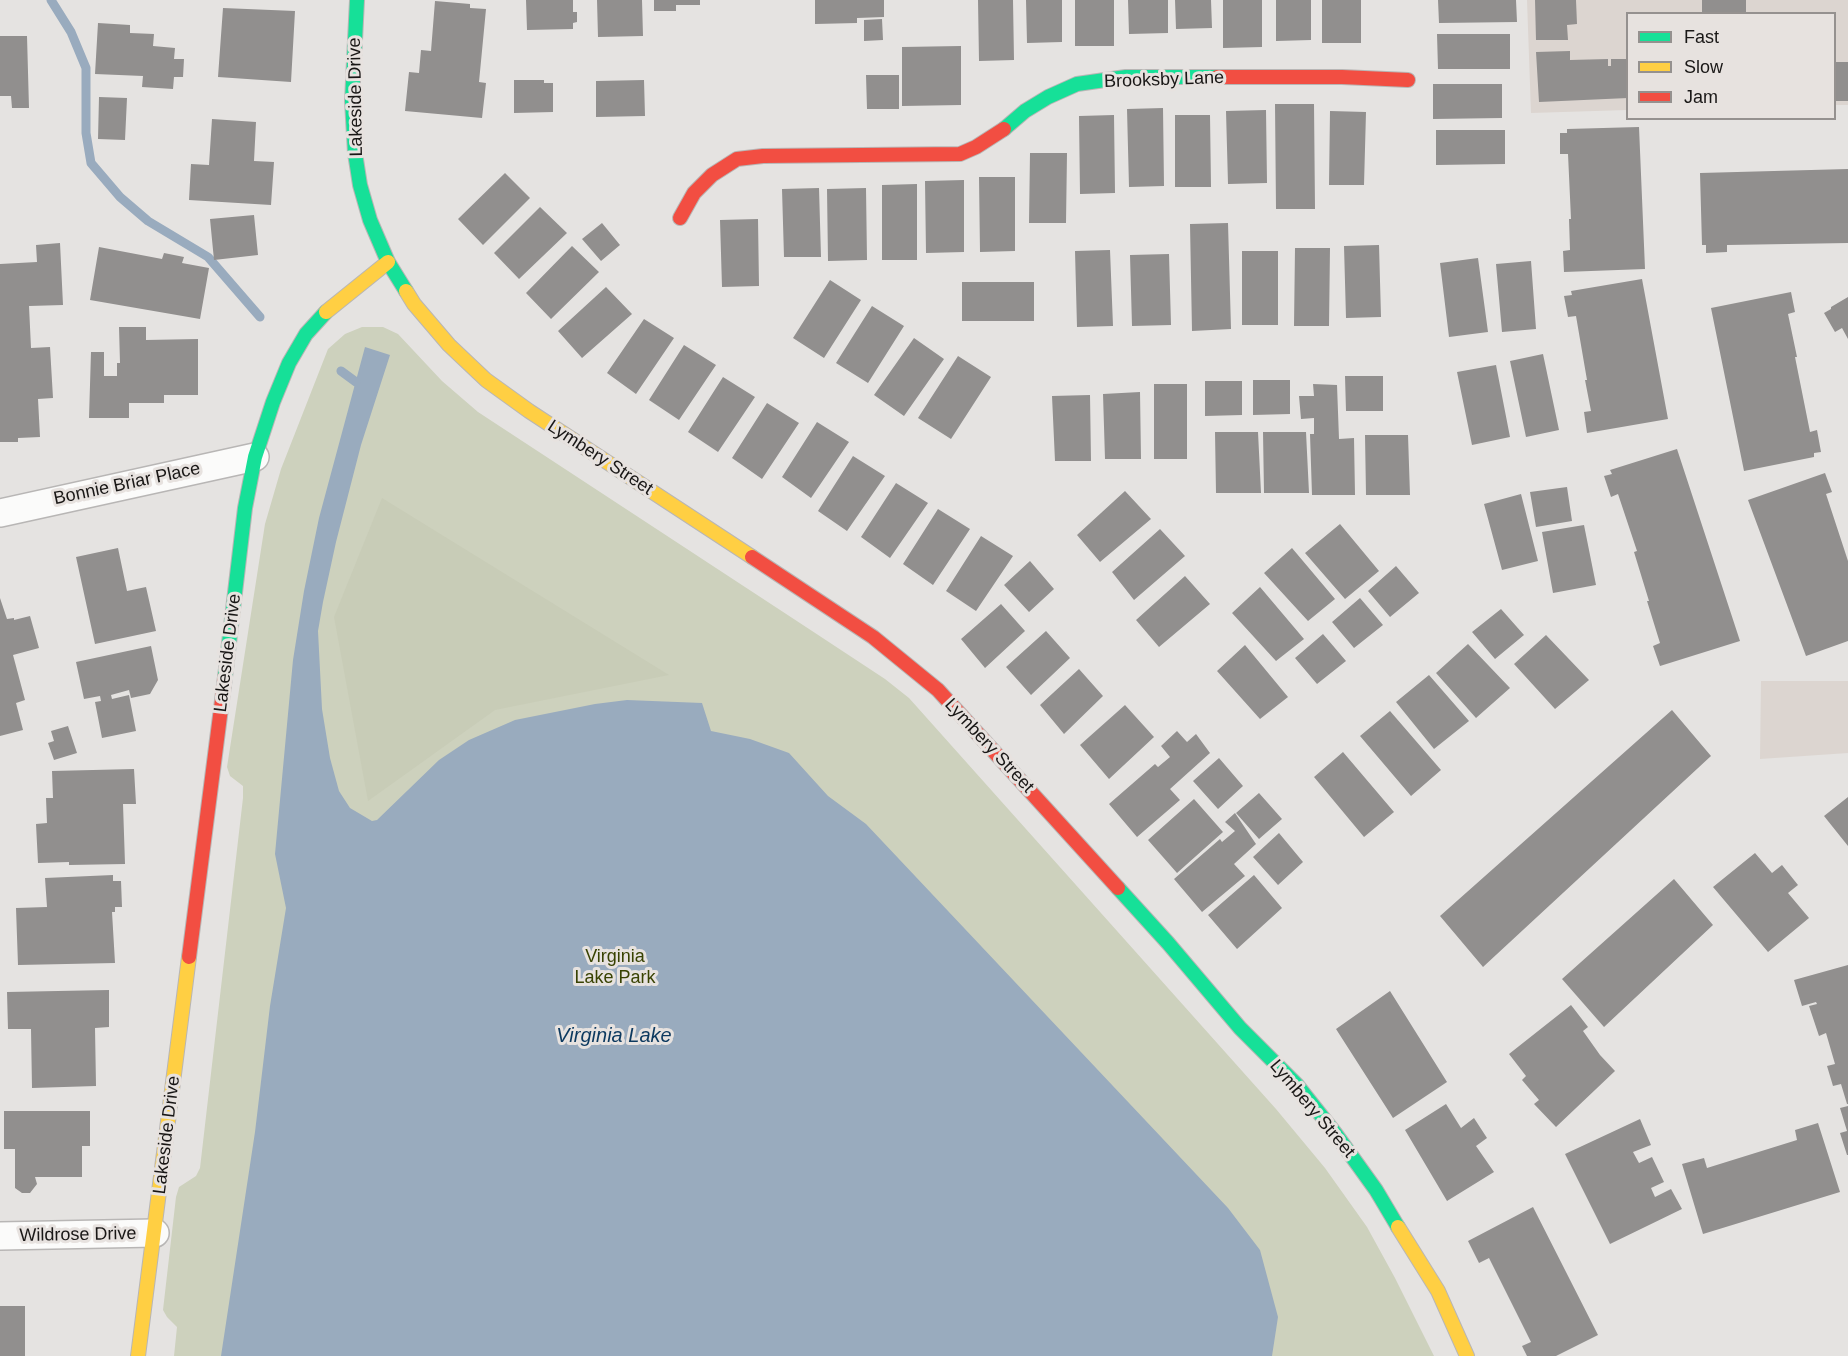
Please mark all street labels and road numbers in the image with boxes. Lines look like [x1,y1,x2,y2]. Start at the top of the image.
street label: Lakeside Drive [344,37,368,157]
street label: Brooksby Lane [1104,67,1224,93]
street label: Lymbery Street [543,416,657,500]
street label: Bonnie Briar Place [52,458,202,510]
street label: Lakeside Drive [210,593,246,713]
street label: Lymbery Street [940,694,1038,798]
street label: Lymbery Street [1265,1056,1359,1162]
street label: Lakeside Drive [149,1075,185,1195]
street label: Wildrose Drive [19,1223,137,1247]

